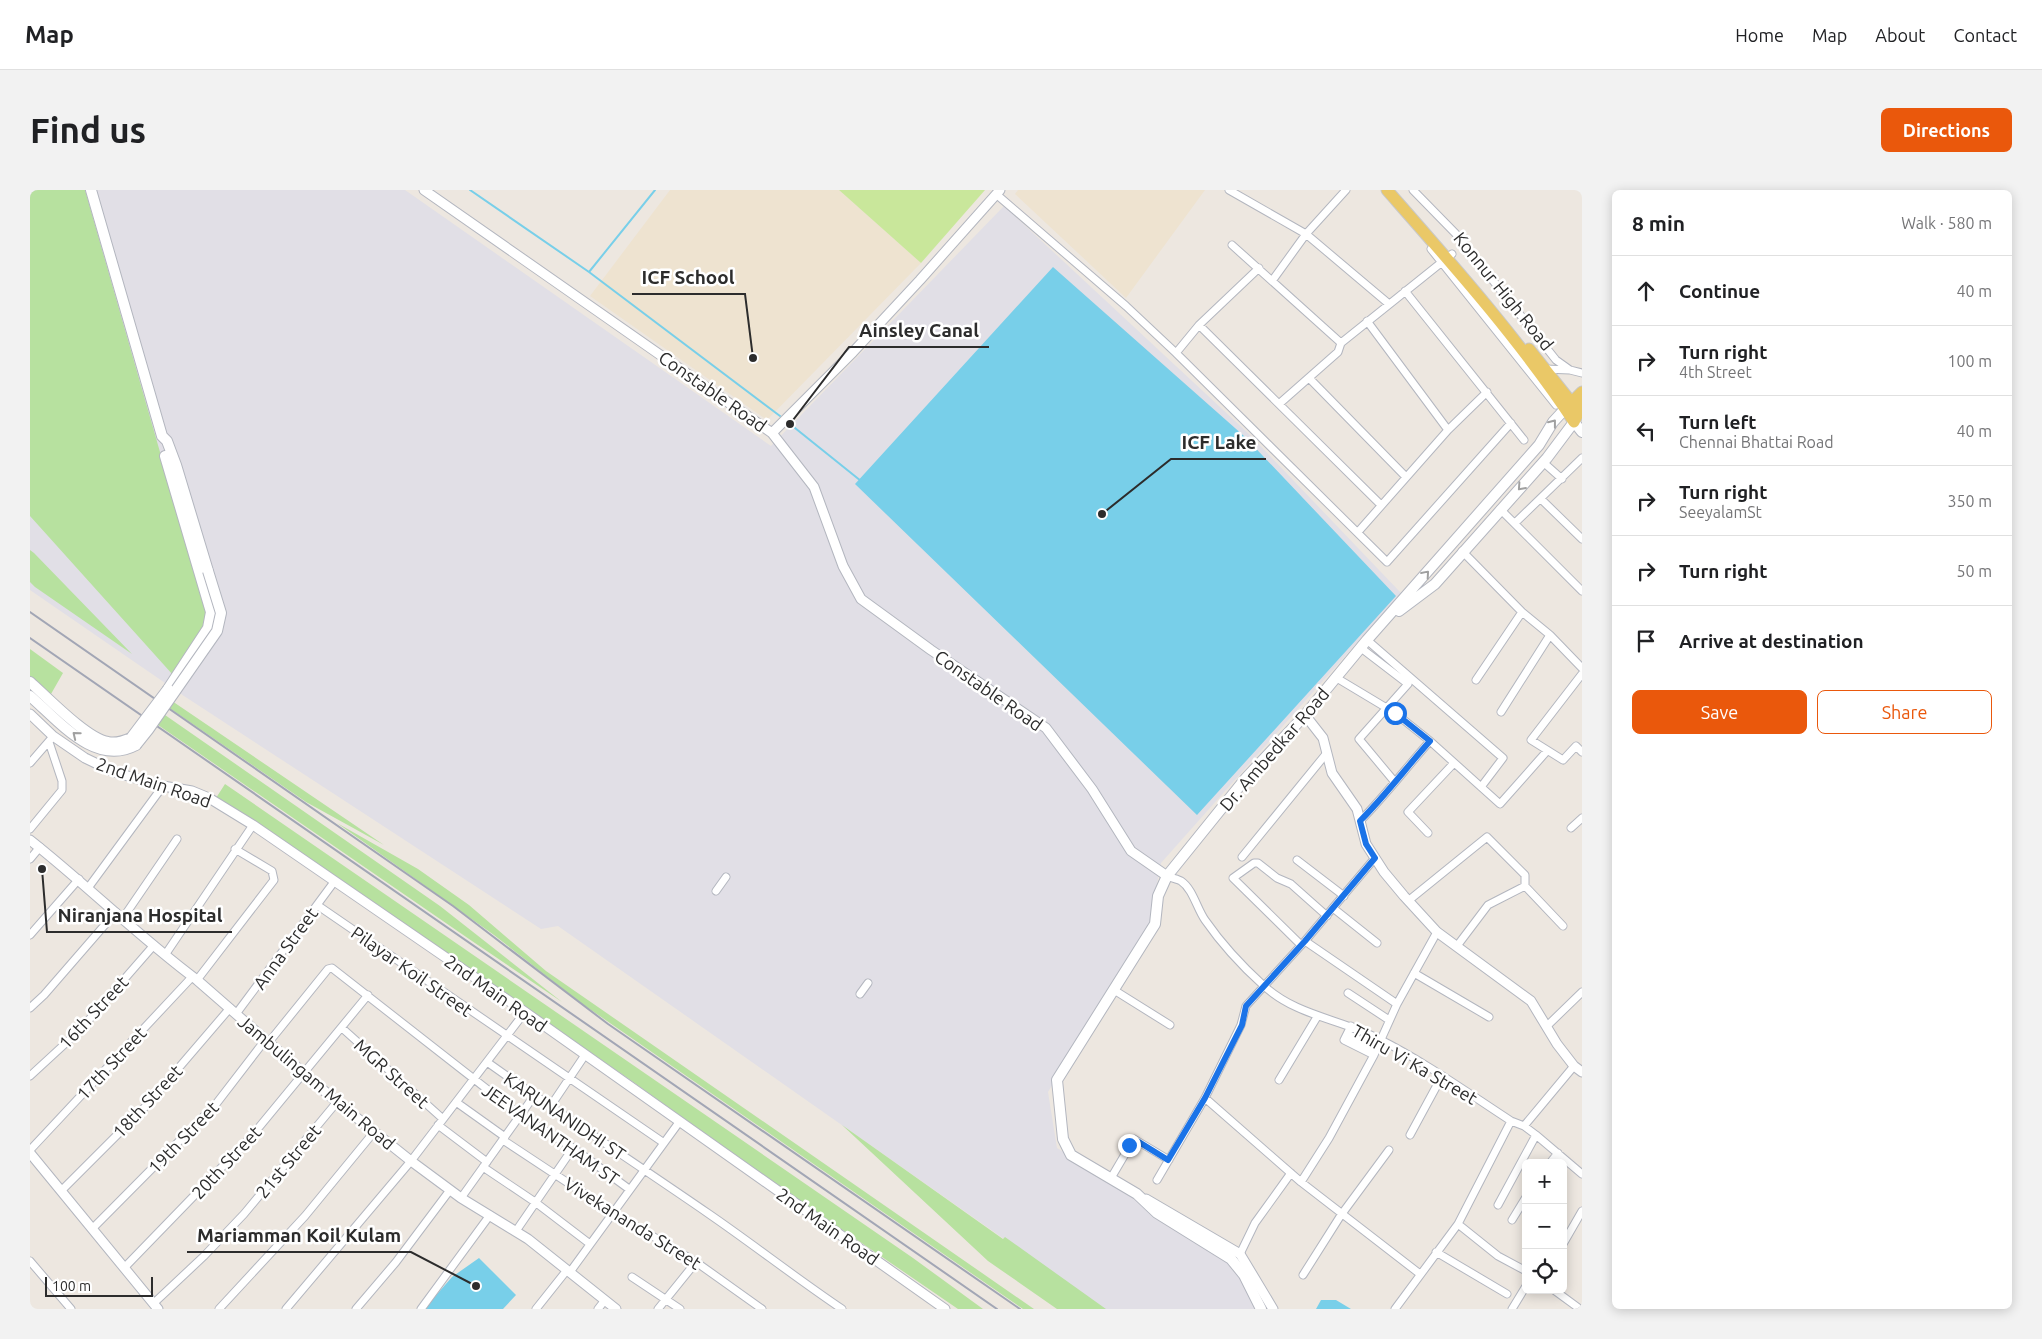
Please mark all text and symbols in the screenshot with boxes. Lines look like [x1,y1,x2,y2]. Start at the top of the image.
text: Map [25,21,74,48]
text: Home [1735,25,1784,45]
text: Map [1812,25,1847,45]
text: About [1875,25,1925,45]
text: Contact [1953,25,2017,45]
button: Directions [1881,108,2012,152]
text: Find us [30,110,146,150]
text: 8 min [1632,211,1685,235]
text: Walk · 580 m [1901,214,1992,232]
street label: Konnur High Road [1450,228,1558,354]
callout: ICF School [632,260,745,294]
text: ICF School [642,266,735,288]
icon: ahead [1632,277,1660,305]
text: Continue [1679,280,1760,302]
text: 40 m [1956,282,1992,300]
callout: Ainsley Canal [849,313,989,347]
text: Ainsley Canal [859,319,979,341]
text: Turn right [1679,341,1767,363]
street label: Constable Road [655,346,771,436]
icon: right [1632,347,1660,375]
text: 100 m [1947,352,1992,370]
text: 4th Street [1679,363,1752,381]
text: Turn left [1679,411,1757,433]
icon: left [1632,417,1660,445]
one-way arrow [1547,419,1556,429]
text: 40 m [1956,422,1992,440]
callout: ICF Lake [1171,425,1266,459]
text: ICF Lake [1182,431,1257,453]
text: Chennai Bhattai Road [1679,433,1834,451]
one-way arrow [1518,481,1527,490]
text: Turn right [1679,481,1767,503]
icon: right [1632,487,1660,515]
text: 350 m [1947,492,1992,510]
text: SeeyalamSt [1679,503,1762,521]
icon: right [1632,557,1660,585]
text: Turn right [1679,560,1767,582]
text: 50 m [1956,562,1992,580]
one-way arrow [1420,570,1429,579]
icon: arrive [1632,627,1660,655]
text: Arrive at destination [1679,630,1864,652]
street label: Constable Road [931,645,1047,735]
street label: Dr. Ambedkar Road [1215,683,1333,815]
button: Save [1632,690,1807,734]
button: Share [1817,690,1992,734]
route start [1384,702,1407,725]
one-way arrow [72,732,81,741]
street label: 2nd Main Road [94,753,214,811]
callout: Niranjana Hospital [47,898,232,932]
street label: Anna Street [249,903,321,993]
text: Niranjana Hospital [58,904,223,926]
street label: Pilayar Koil Street [348,922,476,1020]
street label: 2nd Main Road [441,950,551,1036]
street label: 16th Street [54,972,132,1052]
street label: Jambulingam Main Road [235,1011,399,1153]
street label: Thiru Vi Ka Street [1349,1020,1481,1108]
street label: 17th Street [72,1023,150,1103]
street label: MGR Street [351,1034,433,1112]
street label: 18th Street [108,1061,186,1141]
street label: KARUNANIDHI ST [500,1068,630,1164]
street label: JEEVANANTHAM ST [479,1079,623,1189]
street label: 19th Street [144,1097,222,1177]
street label: 21st Street [252,1120,324,1202]
street label: 20th Street [187,1122,265,1202]
route end [1118,1134,1141,1157]
map controls [1522,1159,1567,1294]
button: + [1522,1159,1567,1204]
street label: Vivekananda Street [561,1173,705,1273]
street label: 2nd Main Road [773,1183,883,1269]
button: − [1522,1204,1567,1249]
callout: Mariamman Koil Kulam [187,1218,411,1252]
text: Mariamman Koil Kulam [197,1224,401,1246]
button: locate [1522,1249,1567,1294]
scale bar [45,1274,152,1297]
text: 100 m [52,1278,91,1294]

